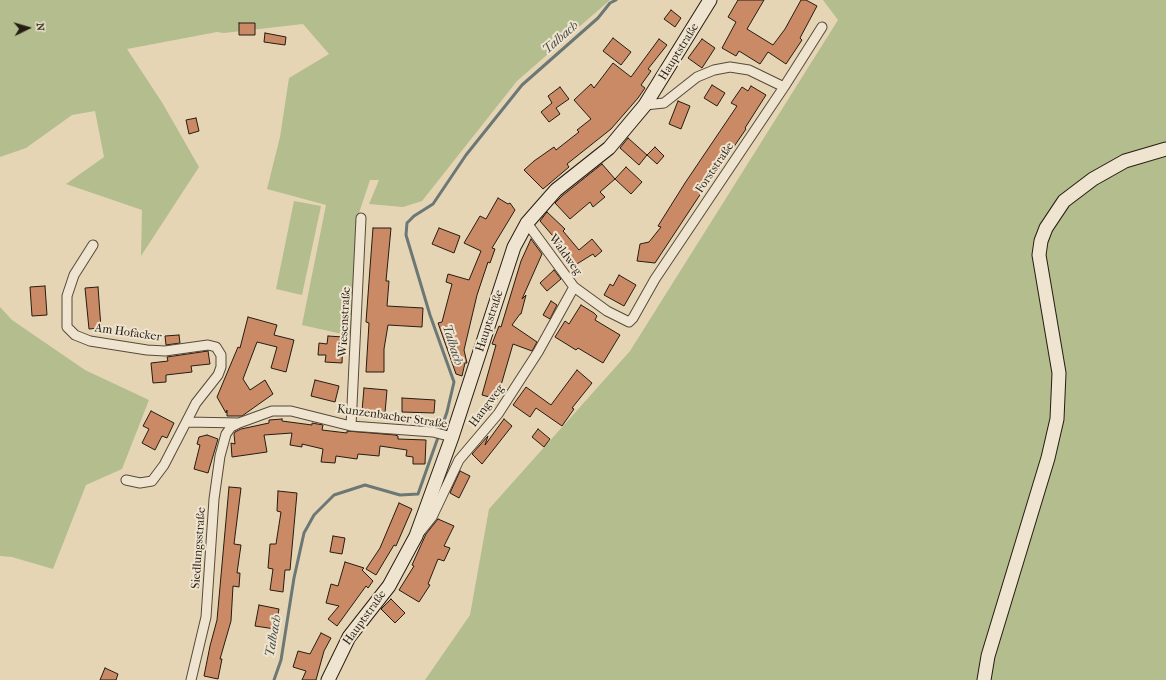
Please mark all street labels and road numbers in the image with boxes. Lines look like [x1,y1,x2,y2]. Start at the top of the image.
street label: Hauptstraße [656,21,702,83]
street label: Forststraße [693,140,737,196]
street label: Waldweg [545,232,585,278]
street label: Wiesenstraße [336,287,354,357]
street label: Hauptstraße [473,288,507,354]
street label: Am Hofacker [94,321,162,345]
street label: Hangweg [466,382,508,430]
street label: Kunzenbacher Straße [336,402,448,432]
street label: Siedlungsstraße [189,507,209,589]
street label: Hauptstraße [340,588,390,648]

